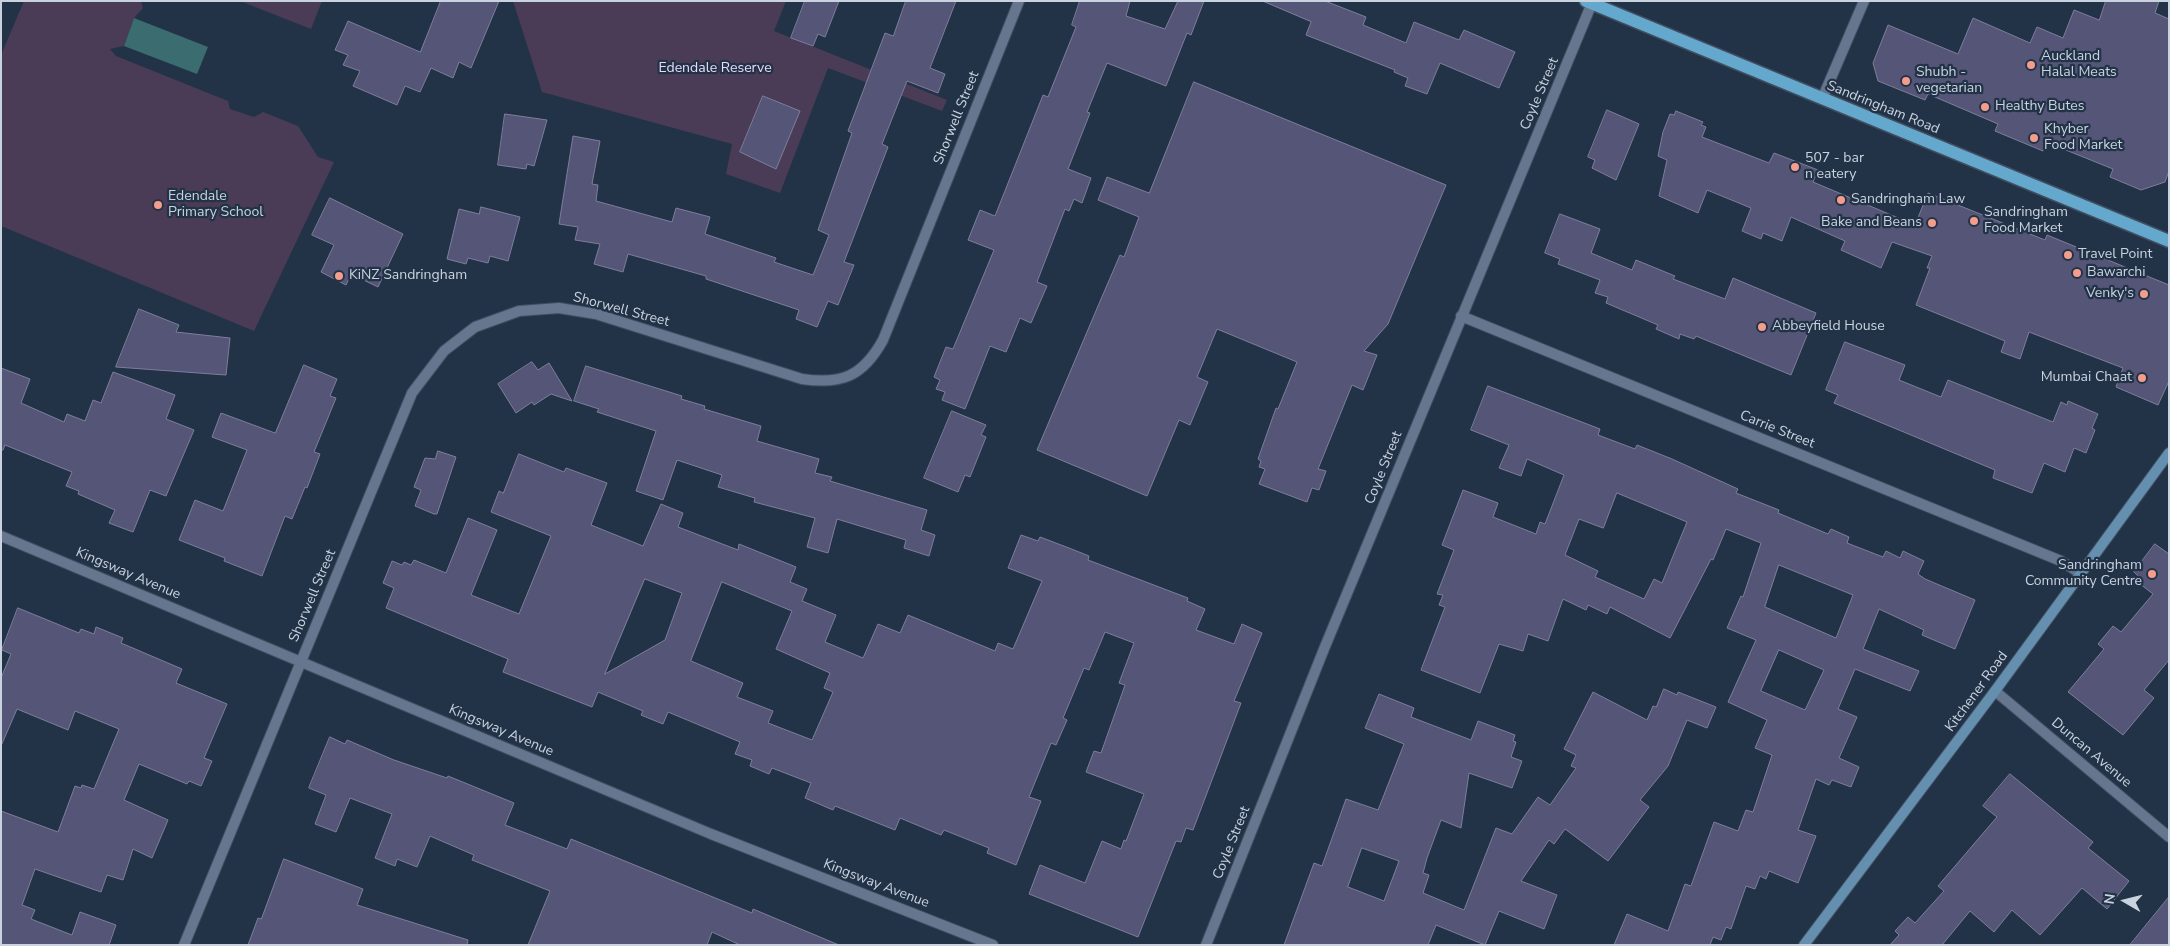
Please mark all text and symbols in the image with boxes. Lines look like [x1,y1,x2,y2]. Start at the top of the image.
place label: Auckland Halal Meats [2041,49,2117,82]
street label: Coyle Street [1517,55,1563,133]
marker: Auckland Halal Meats [2025,59,2037,71]
park label: Edendale Reserve [658,61,772,77]
place label: Shubh - vegetarian [1916,65,1982,98]
street label: Shorwell Street [931,69,983,167]
marker: Shubh - vegetarian [1900,75,1912,87]
street label: Sandringham Road [1824,78,1942,138]
place label: Healthy Butes [1995,99,2084,115]
marker: Healthy Butes [1979,101,1991,113]
place label: Khyber Food Market [2044,122,2122,154]
marker: Khyber Food Market [2028,132,2040,144]
place label: 507 - bar n eatery [1805,151,1864,184]
marker: 507 - bar n eatery [1789,161,1801,173]
place label: Edendale Primary School [168,189,263,222]
place label: Sandringham Law [1851,192,1965,208]
marker: Sandringham Law [1835,194,1847,206]
marker: Edendale Primary School [152,199,164,211]
place label: Sandringham Food Market [1984,205,2068,238]
place label: Bake and Beans [1821,215,1922,231]
marker: Sandringham Food Market [1968,215,1980,227]
marker: Bake and Beans [1926,217,1938,229]
place label: Travel Point [2078,247,2152,263]
marker: Travel Point [2062,249,2074,261]
place label: Bawarchi [2087,265,2145,281]
marker: Bawarchi [2071,267,2083,279]
place label: KiNZ Sandringham [349,268,467,284]
marker: KiNZ Sandringham [333,270,345,282]
place label: Venky's [2086,286,2134,302]
marker: Venky's [2138,288,2150,300]
street label: Shorwell Street [571,289,671,331]
place label: Abbeyfield House [1772,319,1885,335]
marker: Abbeyfield House [1756,321,1768,333]
place label: Mumbai Chaat [2041,370,2132,386]
marker: Mumbai Chaat [2136,372,2148,384]
street label: Carrie Street [1737,407,1817,453]
street label: Coyle Street [1362,429,1406,507]
street label: Kingsway Avenue [73,544,183,604]
street label: Shorwell Street [286,547,340,645]
place label: Sandringham Community Centre [2025,558,2142,590]
marker: Sandringham Community Centre [2146,568,2158,580]
street label: Kitchener Road [1942,649,2012,735]
street label: Kingsway Avenue [446,701,556,761]
street label: Duncan Avenue [2048,715,2134,791]
street label: Coyle Street [1210,804,1254,882]
street label: Kingsway Avenue [821,856,931,912]
north arrow [2100,876,2150,926]
text: N [2100,892,2120,905]

